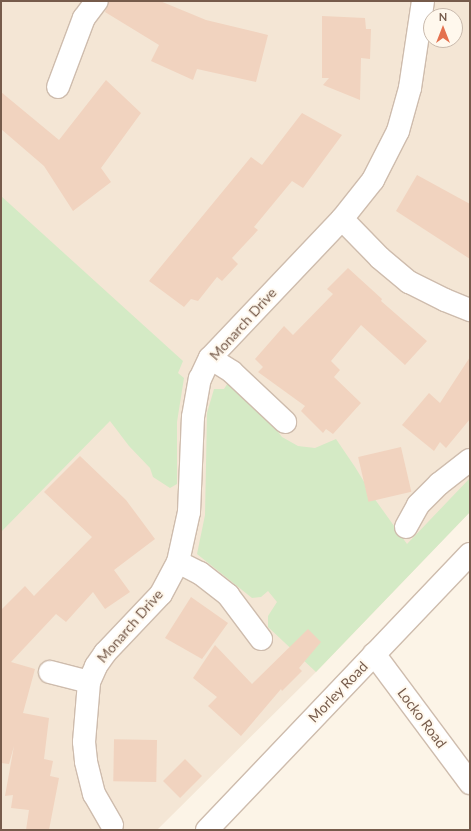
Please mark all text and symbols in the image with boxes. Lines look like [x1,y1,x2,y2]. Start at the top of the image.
north arrow [423,8,463,48]
text: N [439,10,447,23]
street label: Monarch Drive [206,284,280,364]
street label: Monarch Drive [94,586,166,666]
street label: Morley Road [305,658,371,726]
street label: Locko Road [394,685,450,751]

